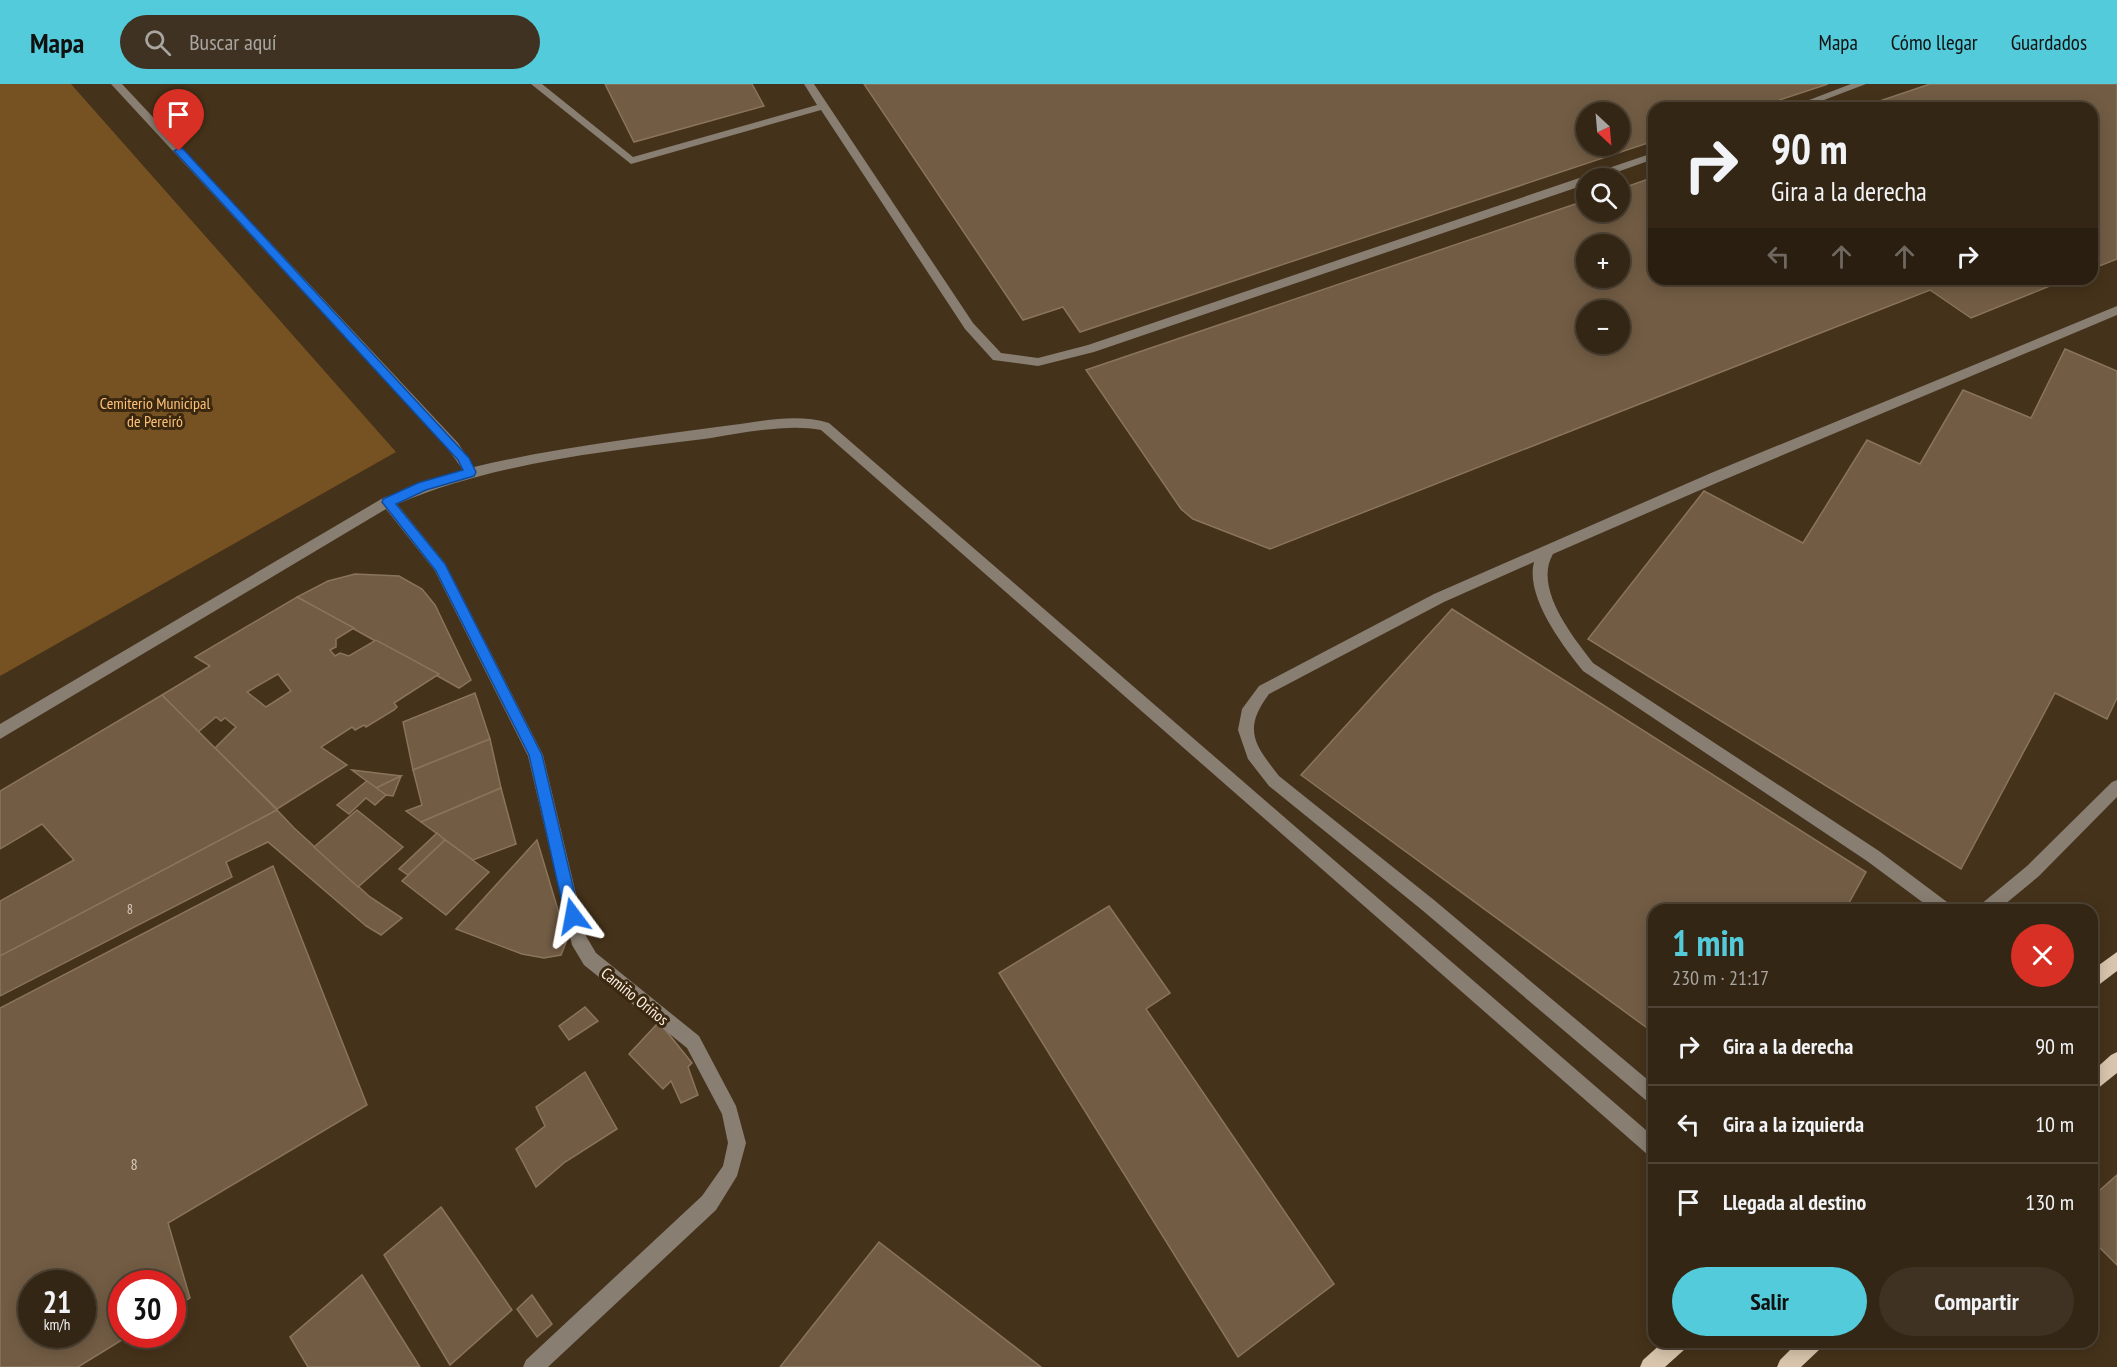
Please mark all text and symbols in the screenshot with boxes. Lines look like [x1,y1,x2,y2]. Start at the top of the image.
search box [120,15,540,69]
text: Mapa [30,24,84,61]
icon: search [141,26,174,59]
text: Buscar aquí [189,28,277,56]
text: Mapa [1819,29,1858,56]
text: Cómo llegar [1891,29,1978,56]
text: Guardados [2011,29,2087,56]
pin [153,89,204,151]
icon: arrive [162,98,195,131]
north arrow [1576,102,1630,156]
map controls [1576,102,1630,354]
text: 90 m [1771,121,1848,176]
icon: right [1672,126,1750,204]
button: search [1576,168,1630,222]
text: Gira a la derecha [1771,174,1927,208]
button: + [1576,234,1630,288]
icon: left [1762,240,1795,273]
icon: ahead [1825,240,1858,273]
icon: ahead [1888,240,1921,273]
icon: right [1951,240,1984,273]
button: − [1576,300,1630,354]
park label: Cemiterio Municipal de Pereiró [100,393,210,431]
position arrow [541,884,605,948]
house number: 8 [127,900,133,918]
text: 1 min [1672,919,1745,966]
button: close [2011,924,2074,987]
street label: Camiño Oriños [597,963,673,1029]
text: 230 m · 21:17 [1672,965,1769,991]
icon: right [1672,1030,1705,1063]
text: Gira a la derecha [1723,1032,1853,1060]
text: 90 m [2035,1032,2074,1060]
icon: left [1672,1108,1705,1141]
text: Gira a la izquierda [1723,1110,1864,1138]
text: 10 m [2035,1110,2074,1138]
house number: 8 [130,1154,138,1174]
icon: arrive [1672,1186,1705,1219]
text: Llegada al destino [1723,1188,1866,1216]
text: 130 m [2025,1188,2074,1216]
button: Salir [1672,1267,1867,1336]
button: Compartir [1879,1267,2074,1336]
speed limit sign: 30 [108,1270,186,1348]
text: 21 [43,1282,71,1321]
text: km/h [44,1315,70,1334]

